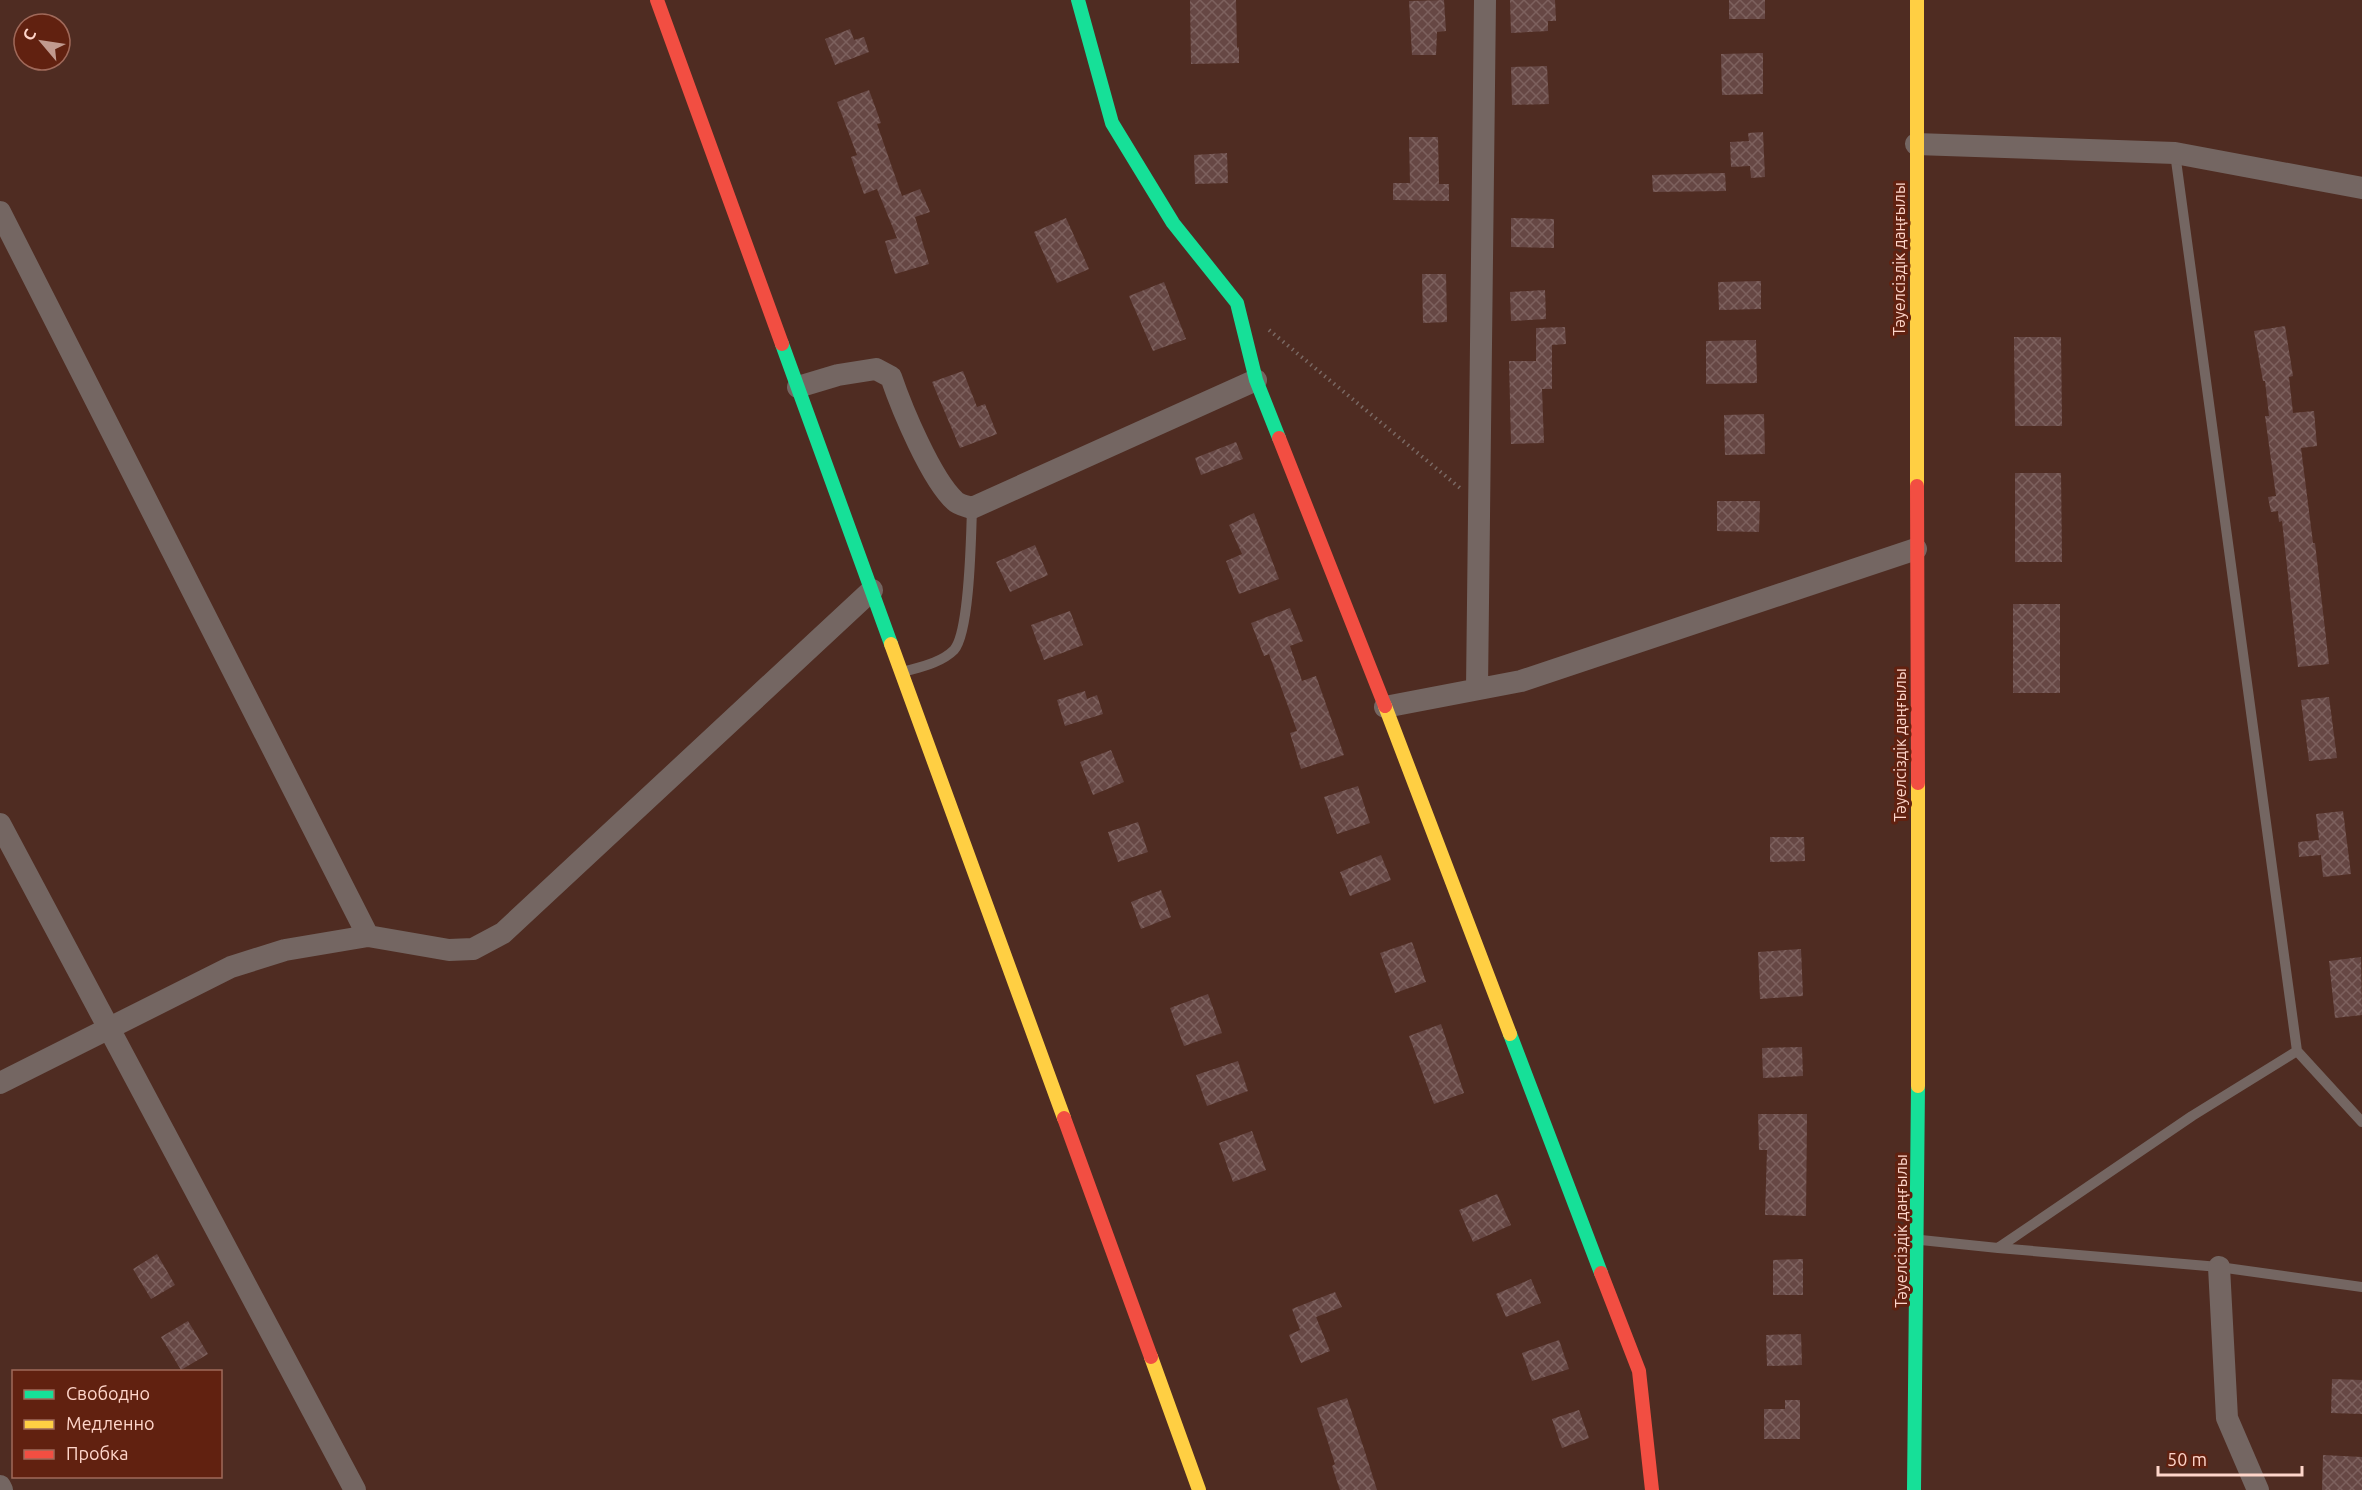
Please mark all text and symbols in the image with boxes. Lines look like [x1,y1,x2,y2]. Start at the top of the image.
north arrow [12,12,72,72]
text: С [19,26,39,44]
street label: Тәуелсіздік даңғылы [1890,182,1908,336]
street label: Тәуелсіздік даңғылы [1891,668,1909,822]
street label: Тәуелсіздік даңғылы [1892,1154,1910,1308]
legend [12,1370,222,1478]
text: Свободно [66,1383,150,1403]
text: Медленно [66,1413,155,1433]
scale bar [2158,1439,2302,1477]
text: Пробка [66,1443,129,1463]
text: 50 m [2167,1449,2207,1469]

